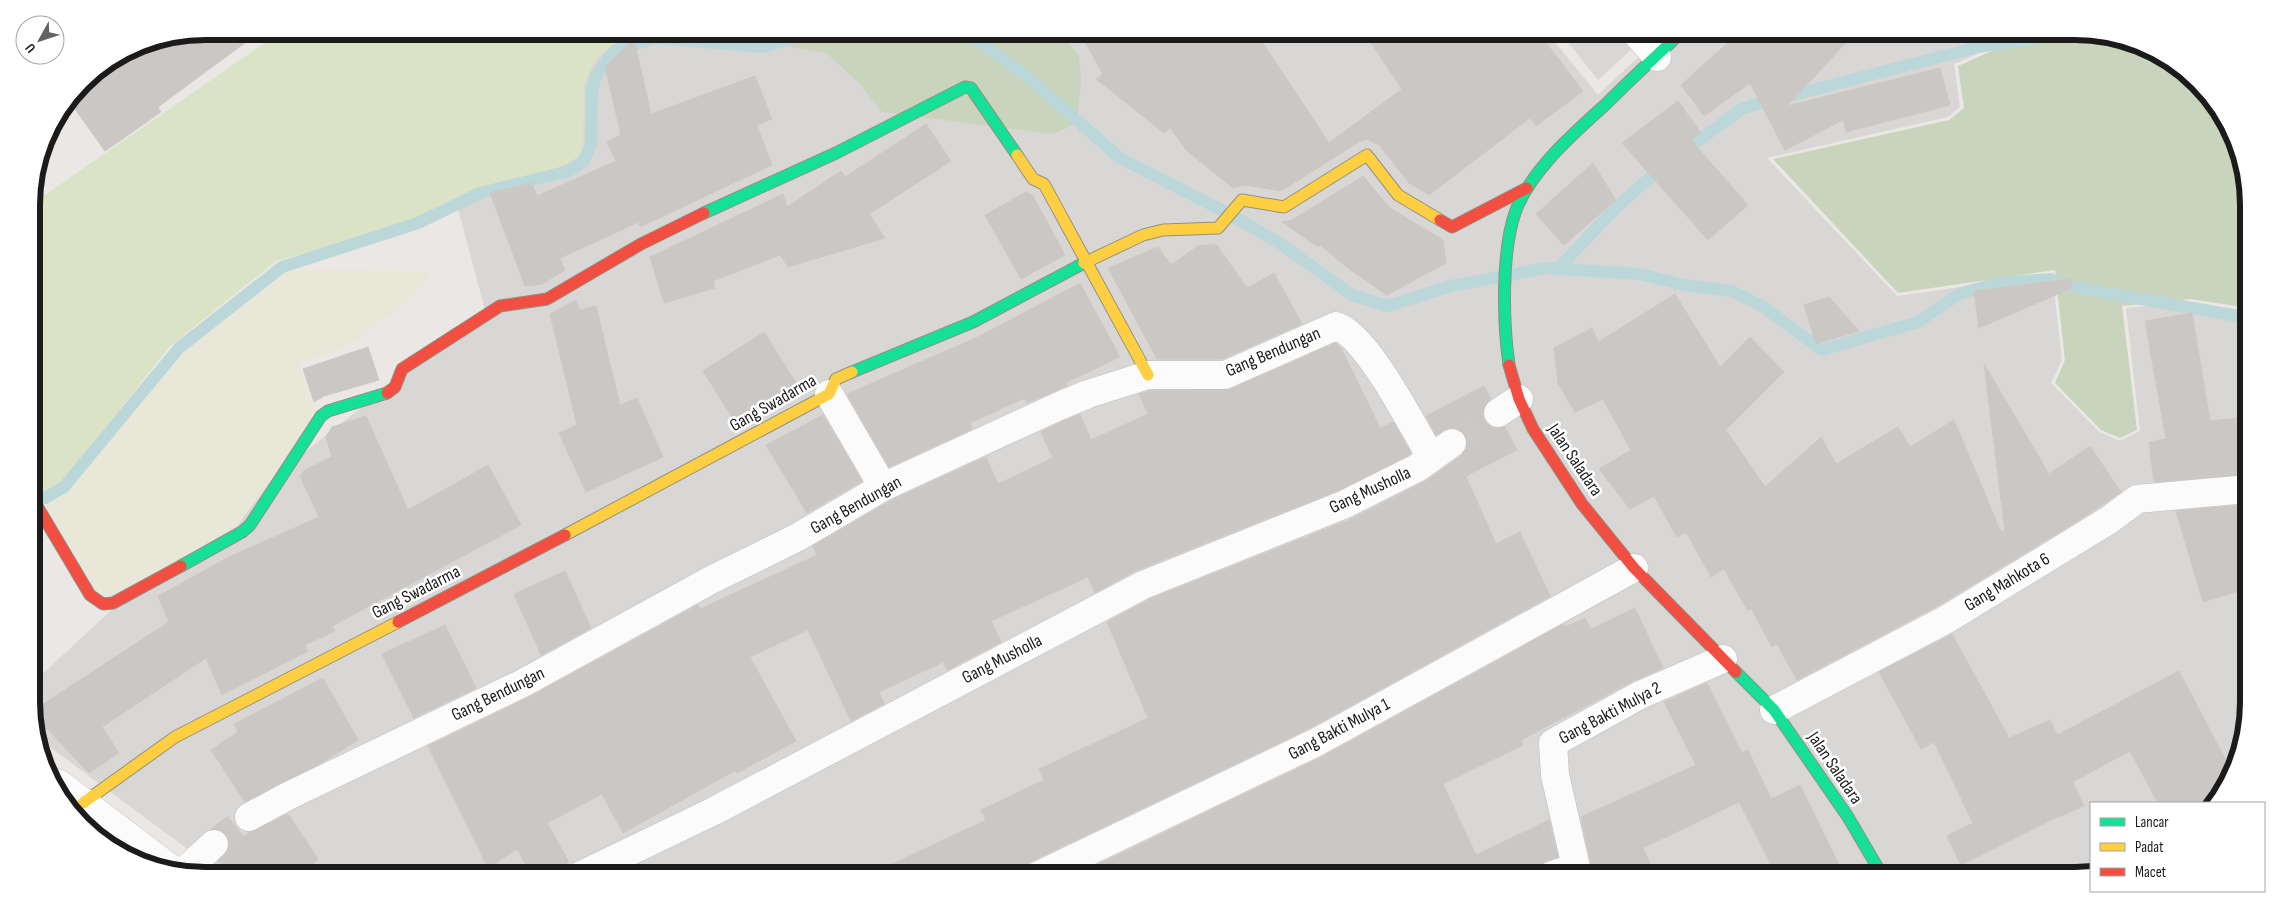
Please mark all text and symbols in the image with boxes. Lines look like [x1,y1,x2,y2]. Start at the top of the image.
north arrow [15,15,65,65]
text: U [22,40,39,56]
street label: Gang Bendungan [1222,323,1324,381]
street label: Gang Swadarma [726,370,820,436]
street label: Jalan Saladara [1543,419,1607,500]
street label: Gang Musholla [1326,462,1414,518]
street label: Gang Bendungan [807,471,905,539]
street label: Gang Mahkota 6 [1960,548,2054,616]
street label: Gang Swadarma [368,561,464,623]
street label: Gang Musholla [958,630,1046,688]
street label: Gang Bendungan [448,662,548,726]
street label: Gang Bakti Mulya 2 [1555,677,1665,749]
street label: Gang Bakti Mulya 1 [1285,693,1394,764]
street label: Jalan Saladara [1803,727,1867,808]
legend [2090,802,2265,892]
text: Lancar [2135,813,2169,832]
text: Padat [2135,838,2164,857]
text: Macet [2135,863,2167,882]

